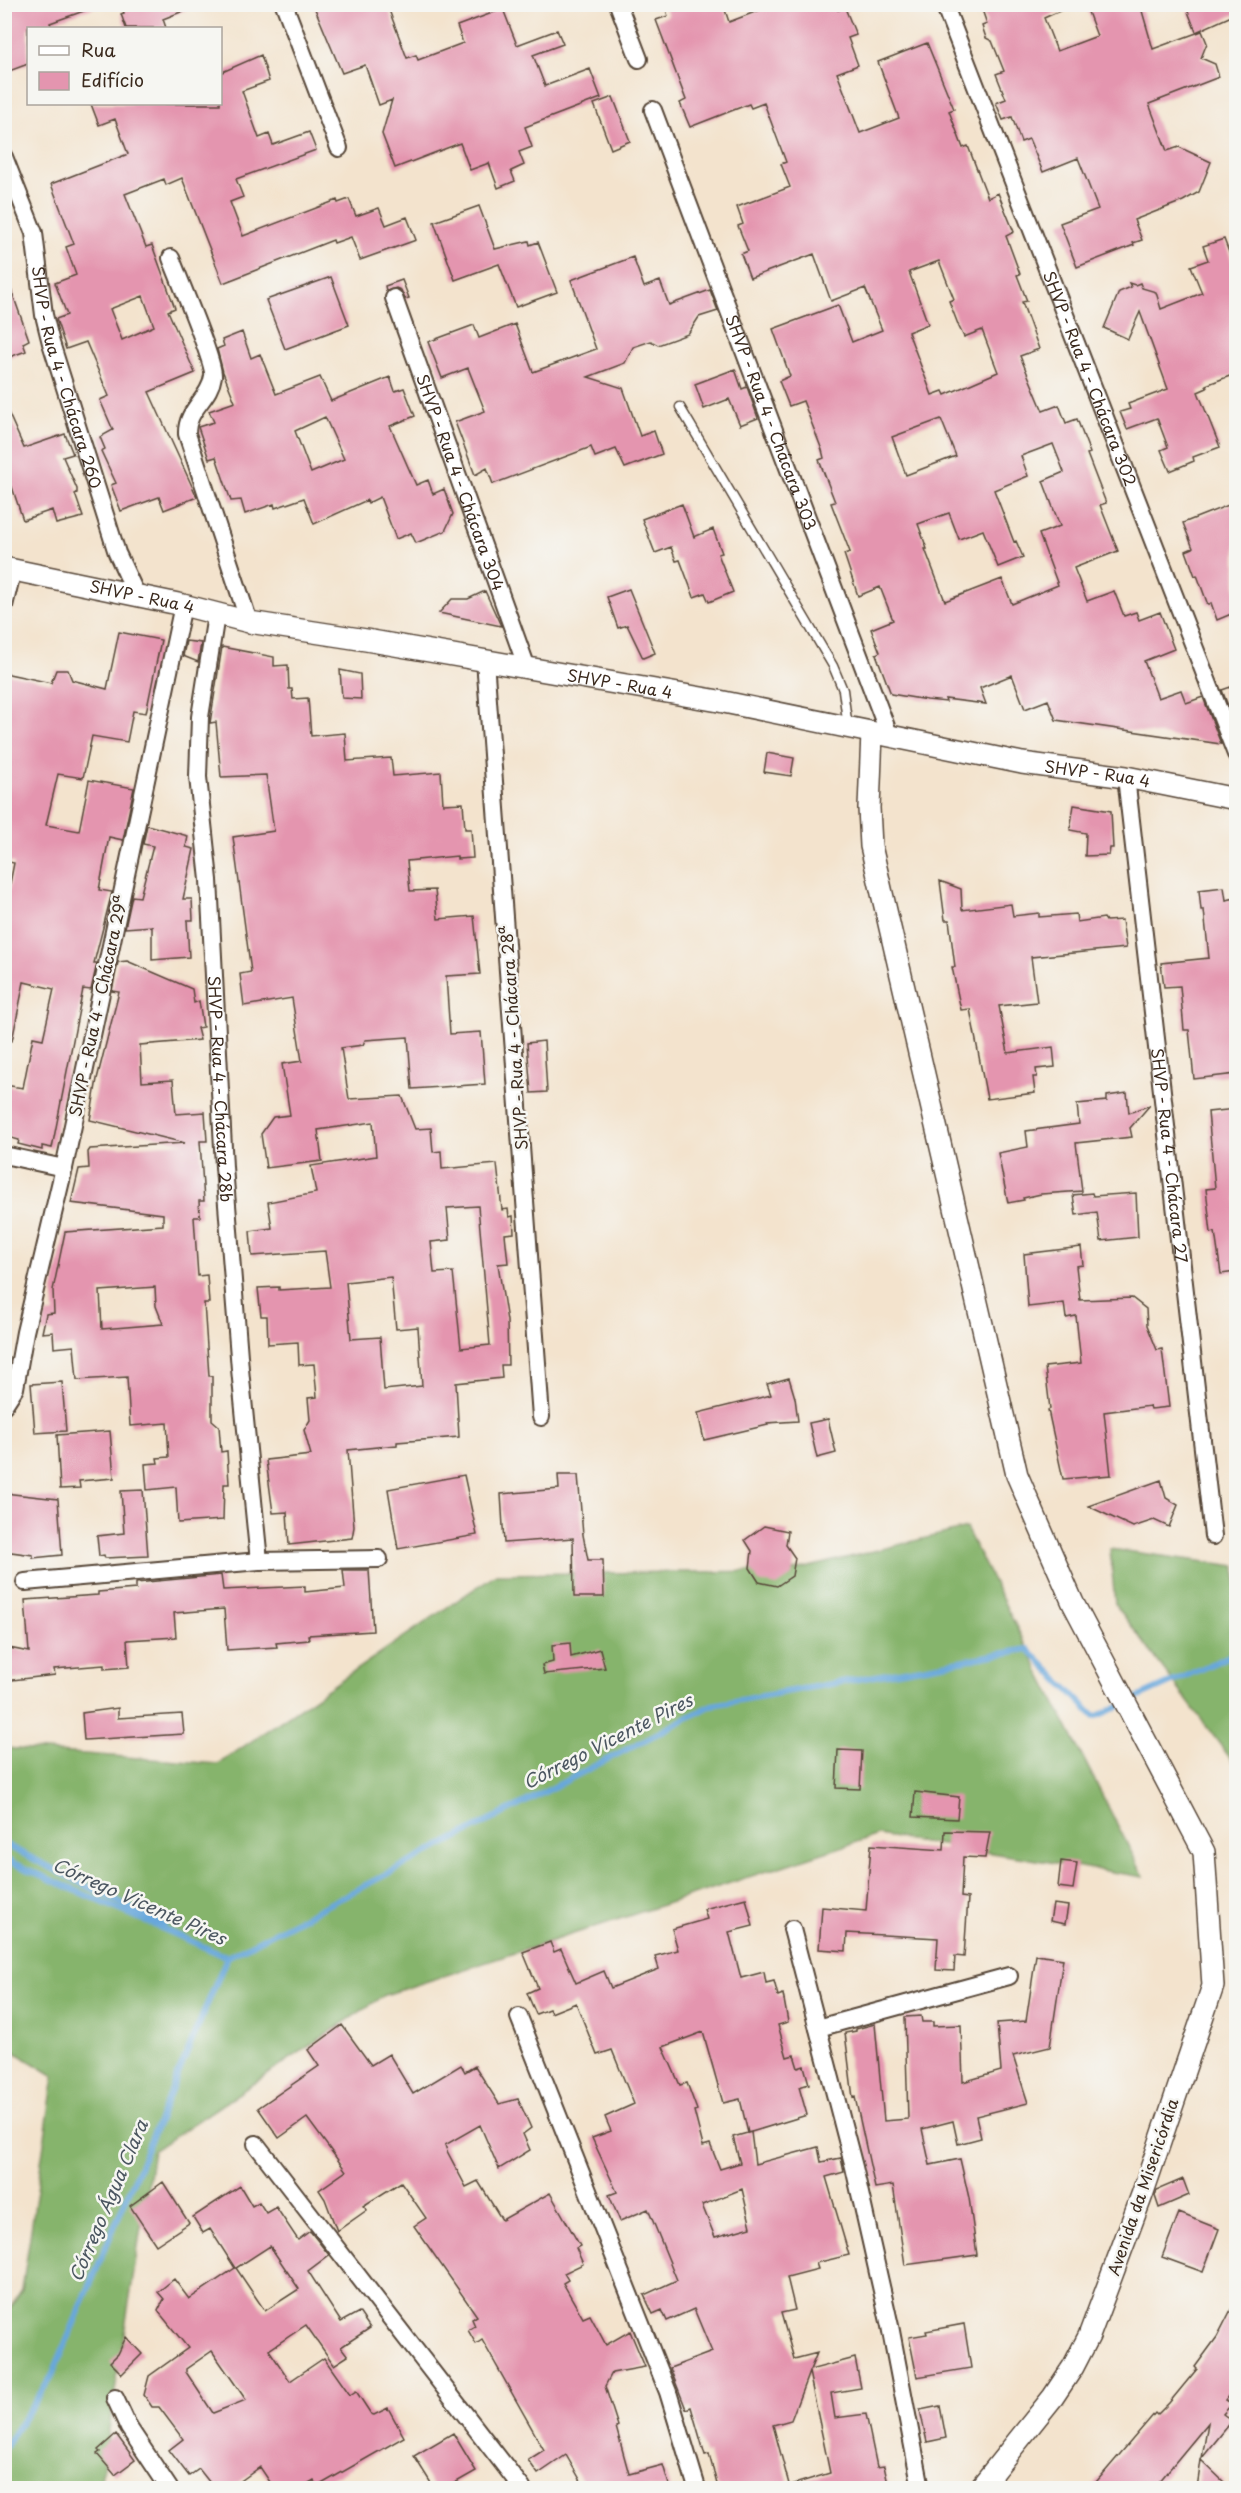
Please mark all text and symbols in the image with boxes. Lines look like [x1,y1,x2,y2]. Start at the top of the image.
legend [27,27,222,105]
text: Rua [81,36,116,63]
text: Edifício [81,66,144,93]
street label: SHVP - Rua 4 - Chácara 260 [27,264,109,491]
street label: SHVP - Rua 4 - Chácara 302 [1038,267,1144,489]
street label: SHVP - Rua 4 - Chácara 303 [720,311,824,533]
street label: SHVP - Rua 4 - Chácara 304 [411,370,511,594]
street label: SHVP - Rua 4 [88,573,197,619]
street label: SHVP - Rua 4 [566,662,675,704]
street label: SHVP - Rua 4 [1043,753,1153,793]
street label: SHVP - Rua 4 - Chácara 29ª [62,893,132,1118]
street label: SHVP - Rua 4 - Chácara 28ª [493,924,533,1151]
street label: SHVP - Rua 4 - Chácara 28b [203,975,240,1203]
street label: SHVP - Rua 4 - Chácara 27 [1146,1047,1195,1264]
water label: Córrego Vicente Pires [518,1685,698,1795]
water label: Córrego Vicente Pires [49,1850,232,1952]
street label: Avenida da Misericórdia [1100,2094,1184,2279]
water label: Córrego Água Clara [61,2115,154,2285]

